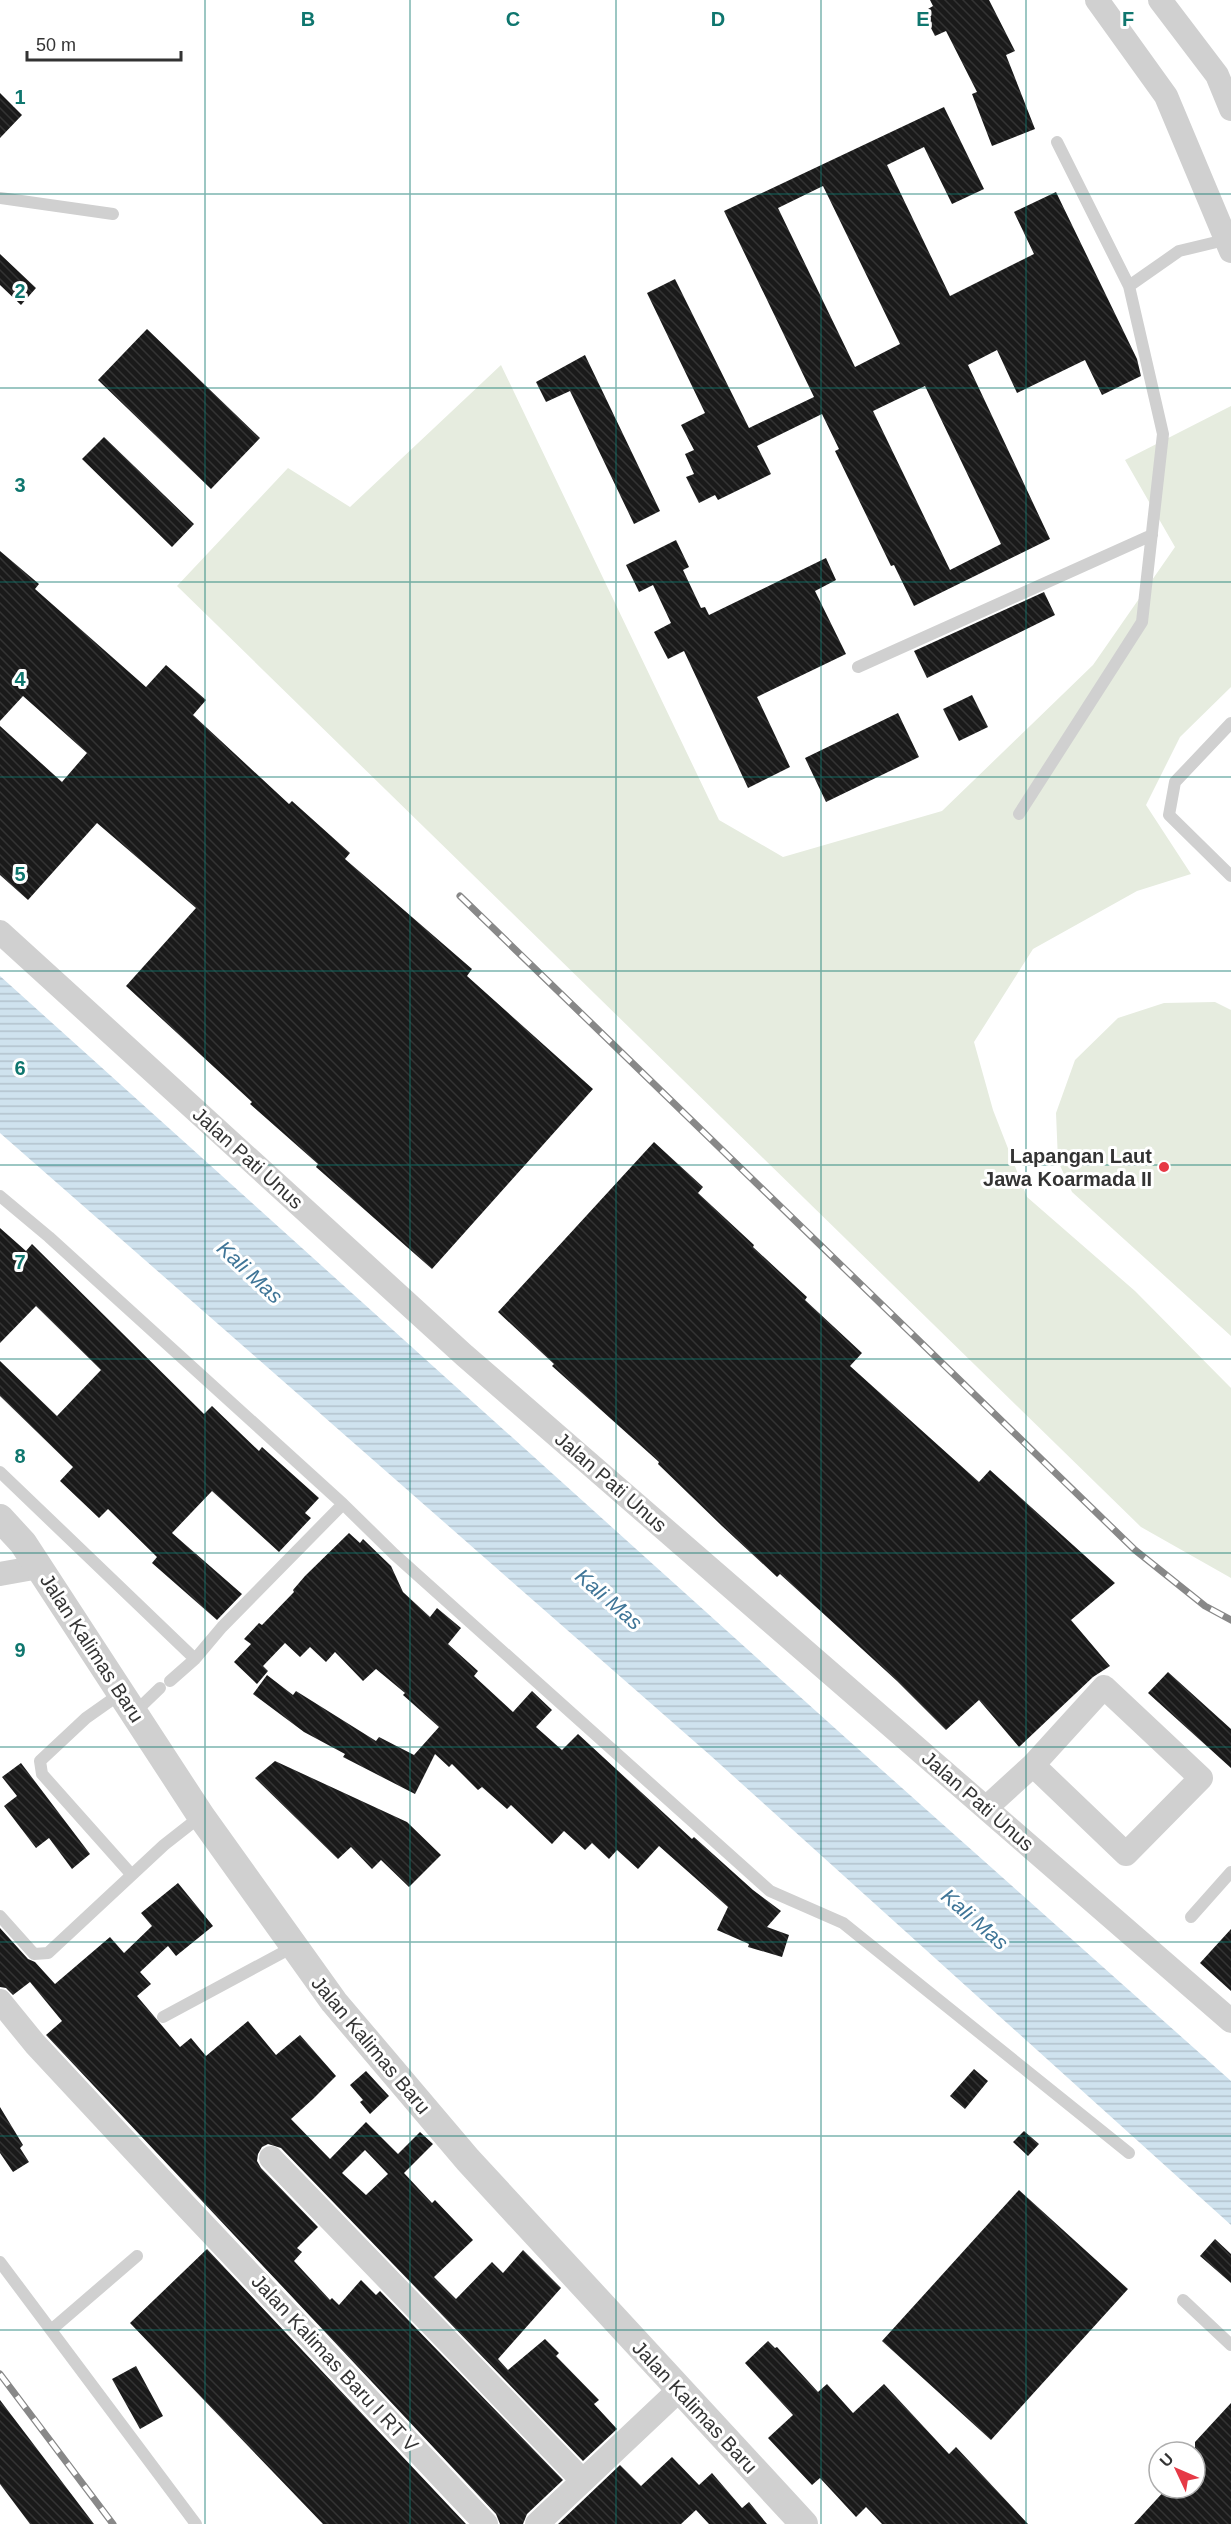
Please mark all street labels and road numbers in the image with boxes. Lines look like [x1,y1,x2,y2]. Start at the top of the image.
street label: Jalan Pati Unus [189,1103,307,1213]
street label: Jalan Pati Unus [551,1428,671,1536]
street label: Jalan Kalimas Baru [36,1570,148,1726]
street label: Jalan Pati Unus [918,1747,1038,1855]
street label: Jalan Kalimas Baru [307,1972,435,2118]
street label: Jalan Kalimas Baru I RT V [247,2270,423,2456]
street label: Jalan Kalimas Baru [628,2336,762,2478]

